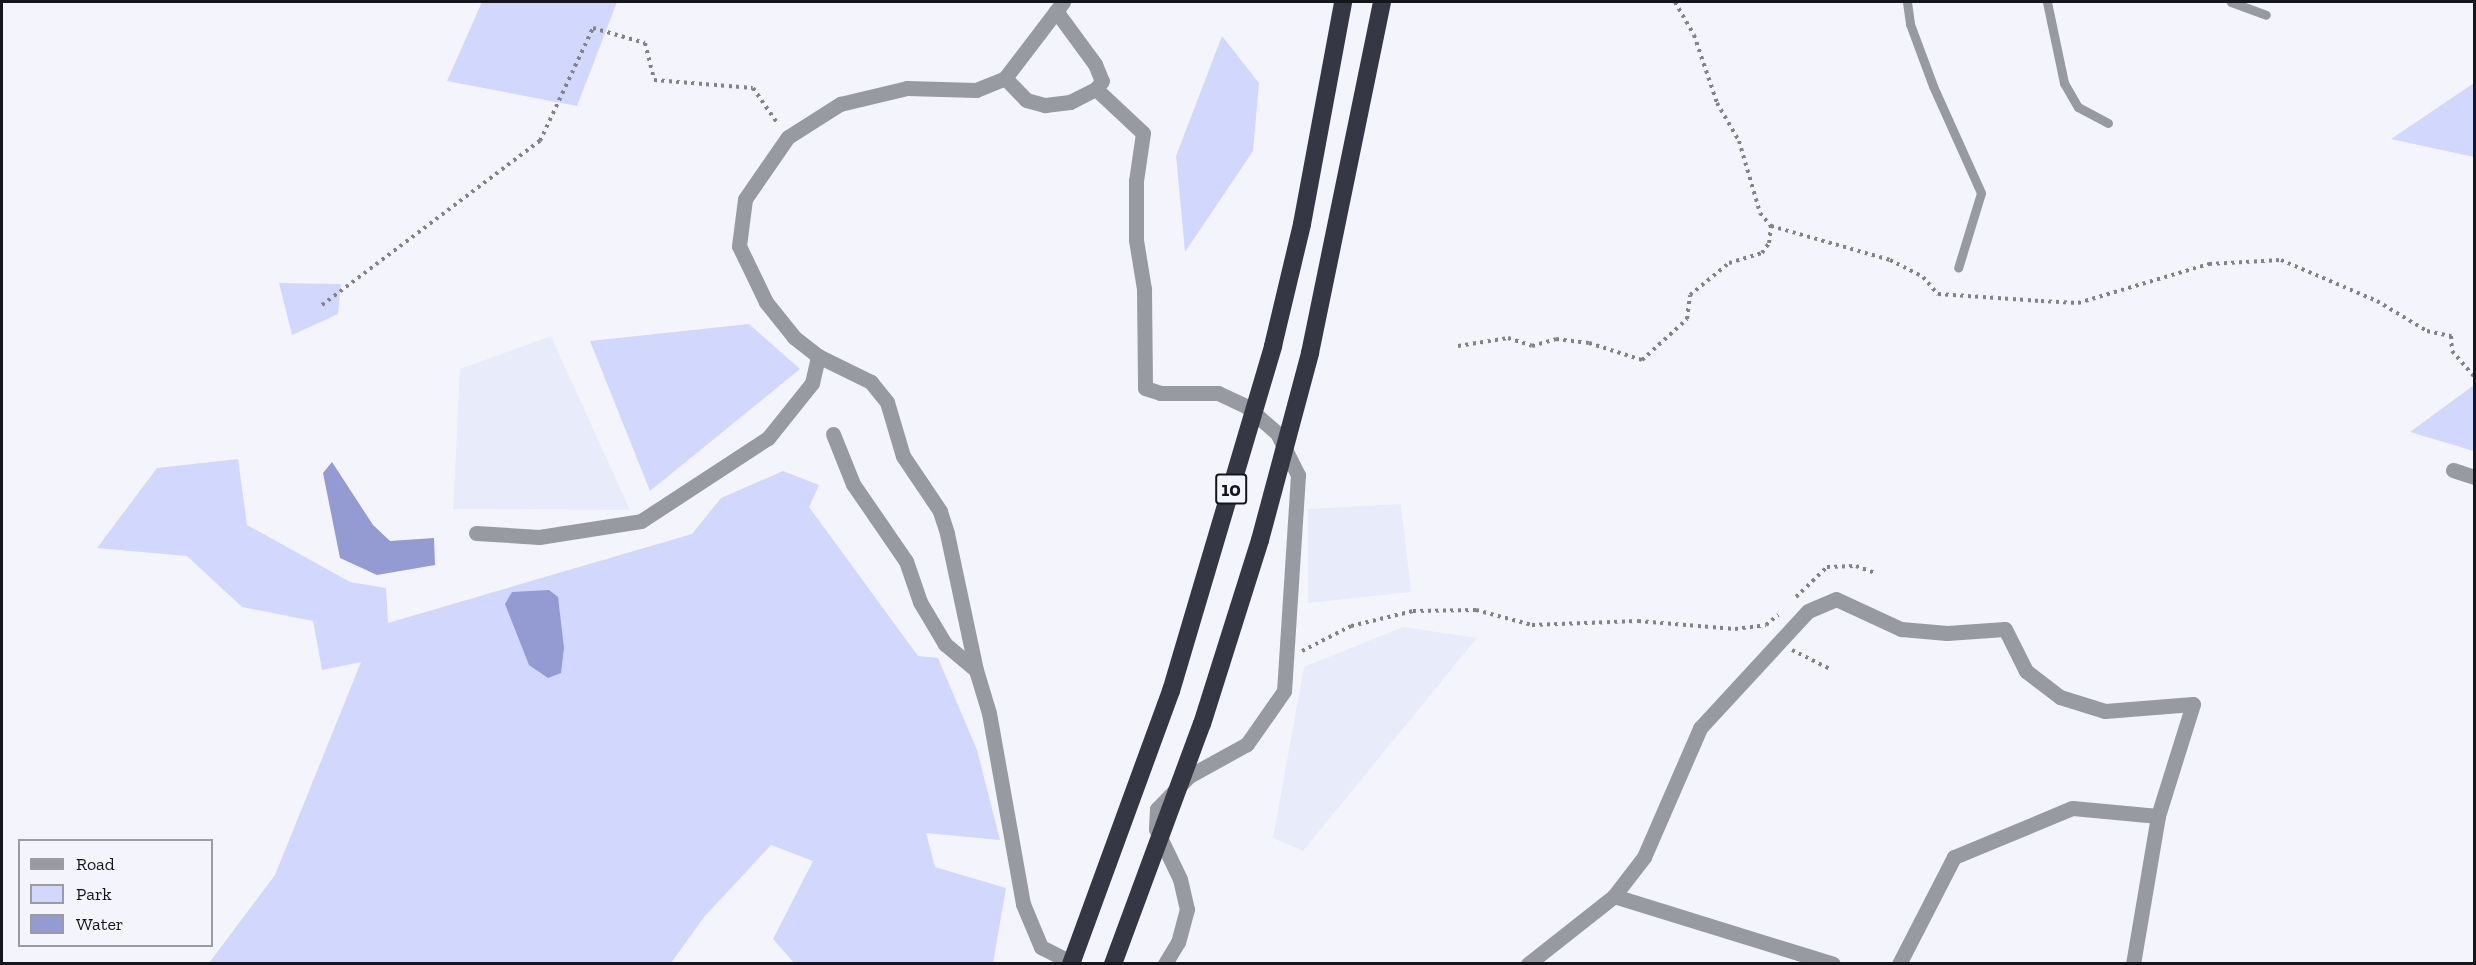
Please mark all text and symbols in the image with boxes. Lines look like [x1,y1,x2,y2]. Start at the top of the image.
road number: 10 [1214,472,1248,506]
legend [18,839,213,947]
text: Road [76,853,115,875]
text: Park [76,883,112,905]
text: Water [76,913,123,935]

